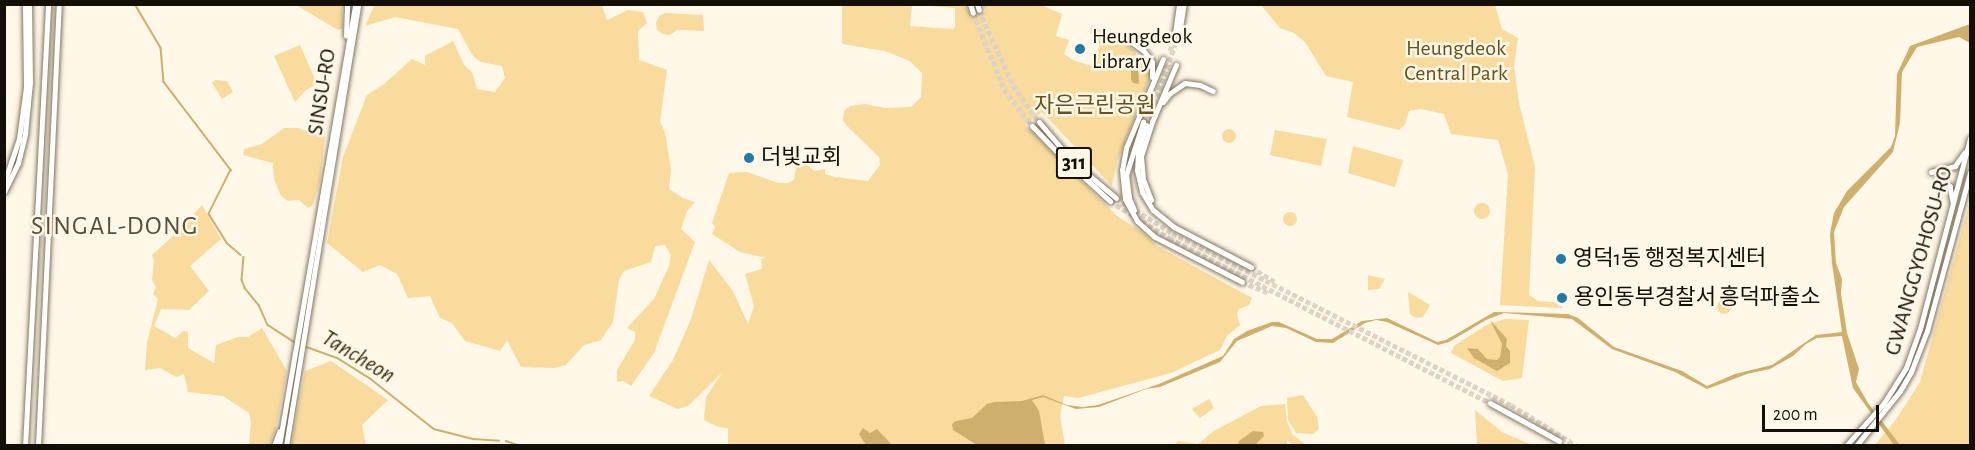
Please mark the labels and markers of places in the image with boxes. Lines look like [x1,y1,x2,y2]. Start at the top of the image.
place label: Heungdeok Library [1092,23,1192,74]
marker: Heungdeok Library [1073,42,1087,56]
place label: 더빛교회 [761,145,842,171]
marker: 더빛교회 [742,151,756,165]
place label: 영덕1동 행정복지센터 [1573,246,1766,272]
marker: 영덕1동 행정복지센터 [1554,252,1568,266]
place label: 용인동부경찰서 흥덕파출소 [1574,285,1821,311]
marker: 용인동부경찰서 흥덕파출소 [1555,291,1569,305]

